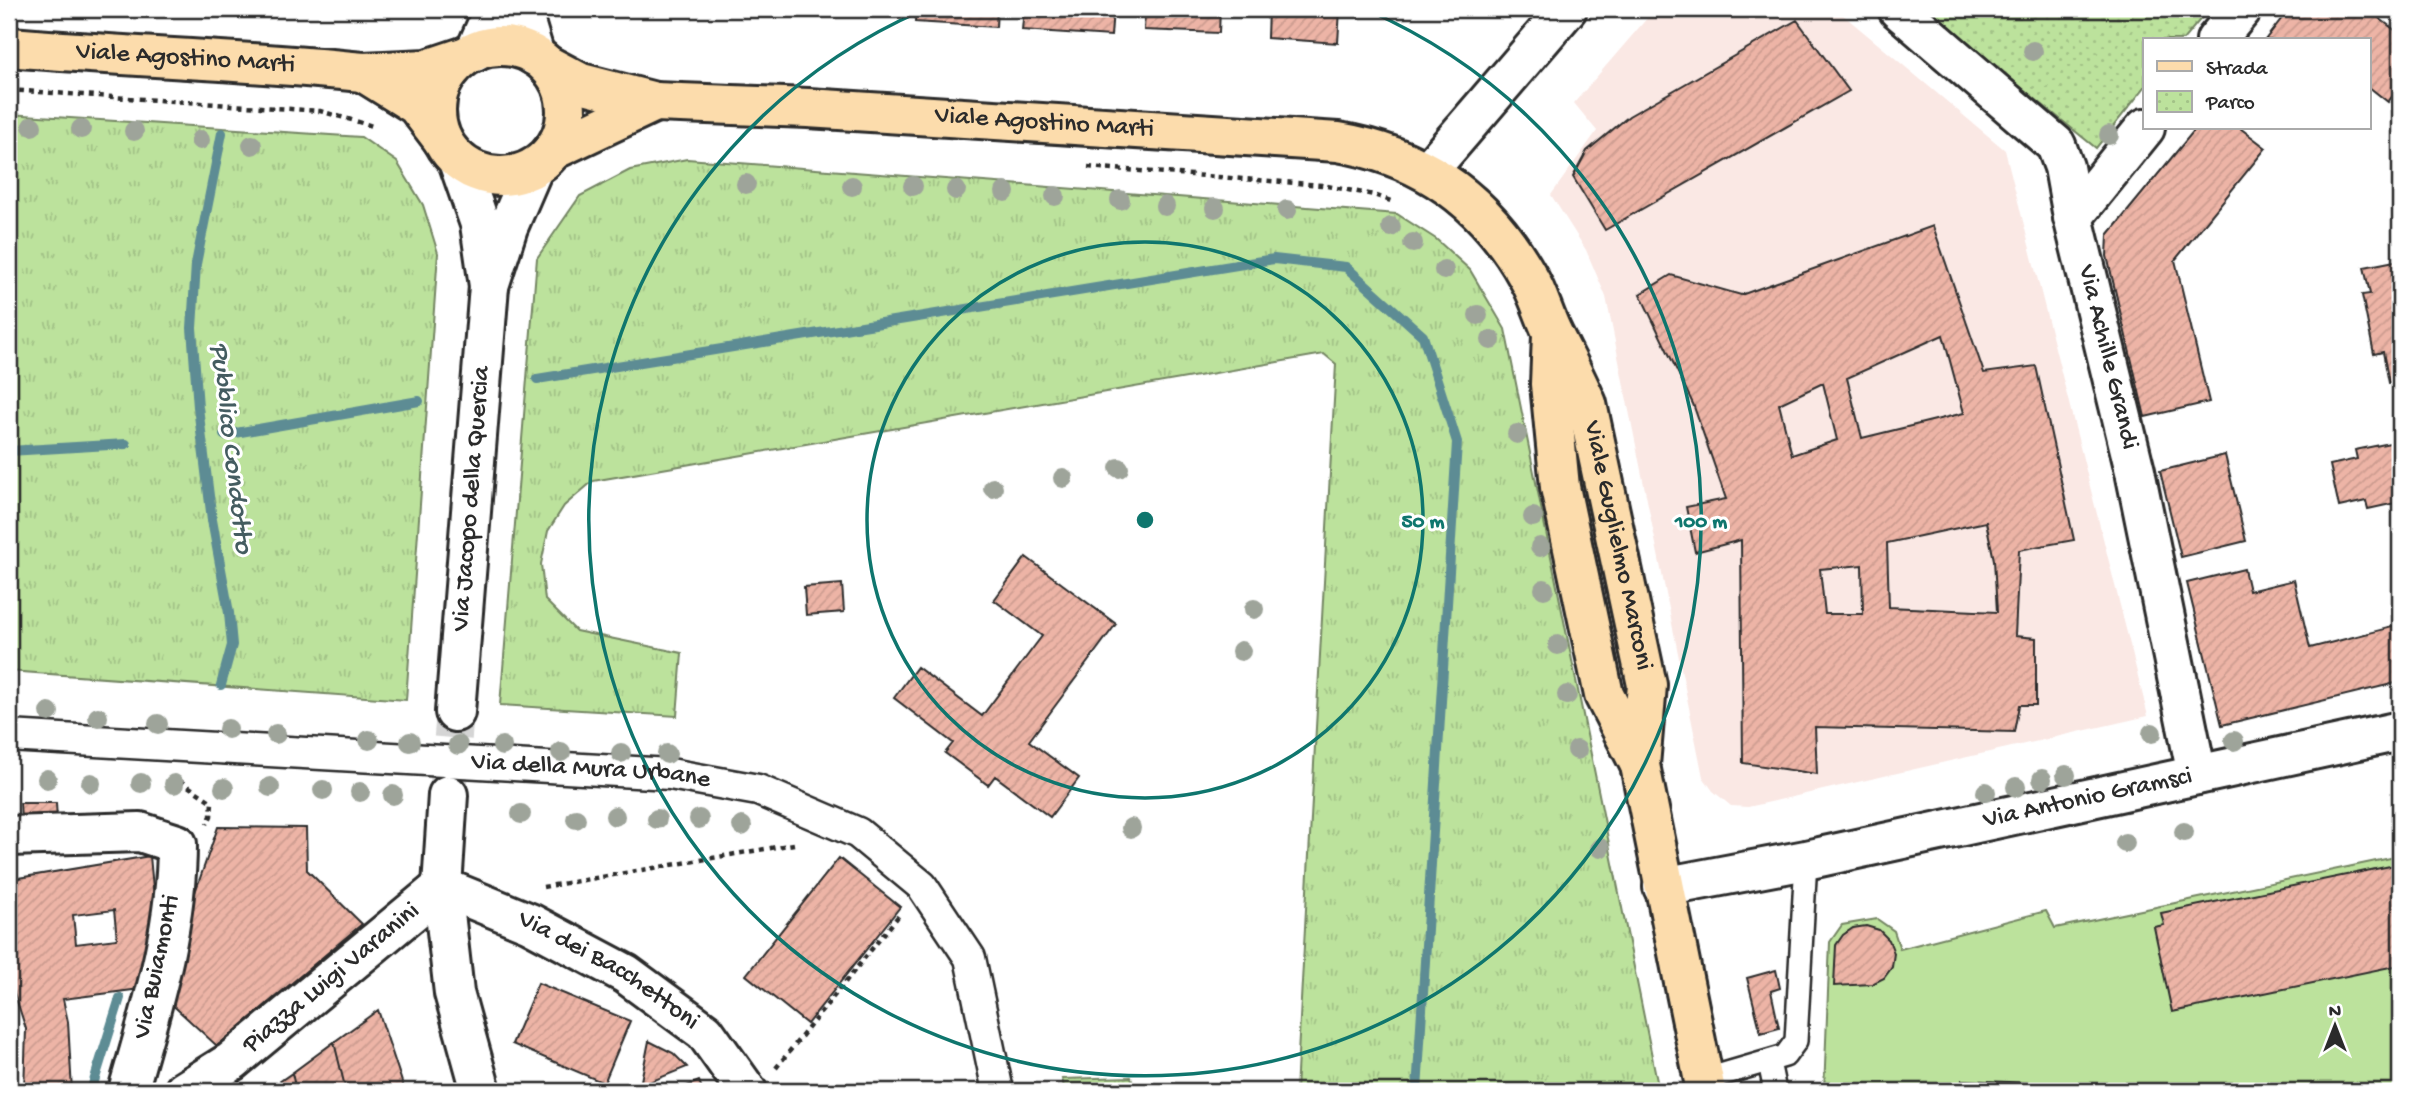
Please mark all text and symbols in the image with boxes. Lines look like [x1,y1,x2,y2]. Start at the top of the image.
street label: Viale Agostino Marti [74,37,296,81]
legend [2143,38,2370,130]
text: Strada [2206,58,2269,83]
text: Parco [2205,92,2255,117]
street label: Viale Agostino Marti [933,101,1155,146]
street label: Via Achille Grandi [2070,261,2145,453]
water label: Pubblico Condotto [201,341,259,557]
street label: Via Jacopo della Quercia [446,363,498,633]
street label: Viale Guglielmo Marconi [1575,417,1659,673]
centre of rings [1133,508,1157,532]
text: 50 m [1402,511,1445,536]
text: 100 m [1674,511,1727,536]
street label: Via della Mura Urbane [469,747,713,797]
street label: Via Antonio Gramsci [1980,761,2195,837]
street label: Via Buiamonti [127,892,188,1043]
street label: Piazza Luigi Varanini [236,896,426,1061]
street label: Via dei Bacchettoni [513,904,705,1038]
north arrow [2300,992,2370,1062]
text: N [2329,1001,2341,1024]

